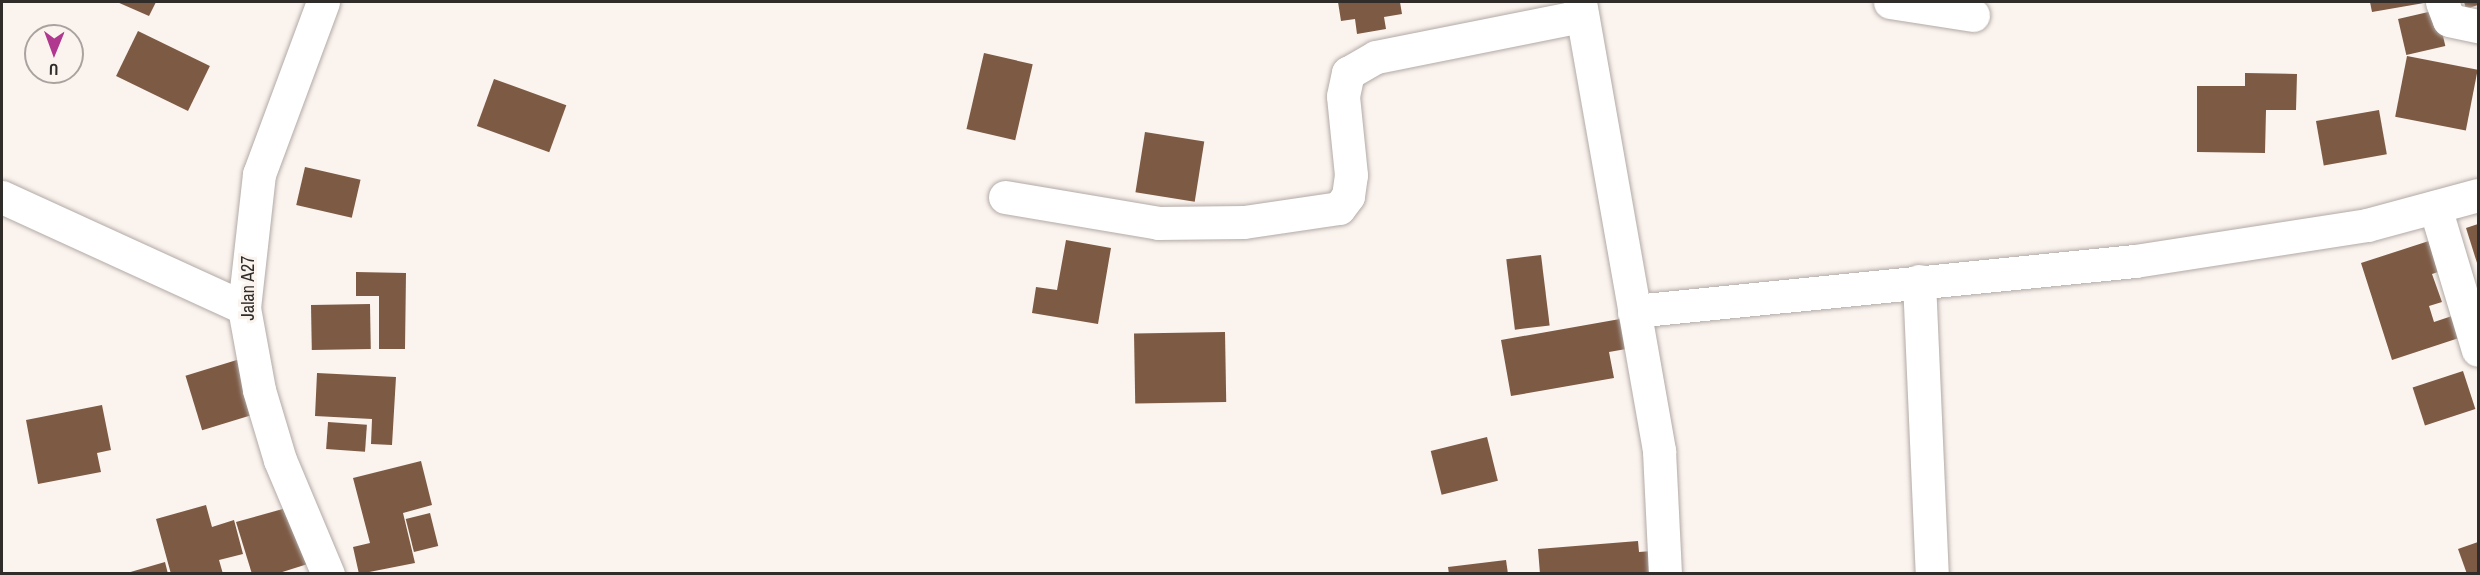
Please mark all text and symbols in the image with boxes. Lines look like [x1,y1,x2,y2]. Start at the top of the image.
north arrow [24,24,84,84]
text: U [49,59,59,81]
street label: Jalan A27 [237,255,259,321]

